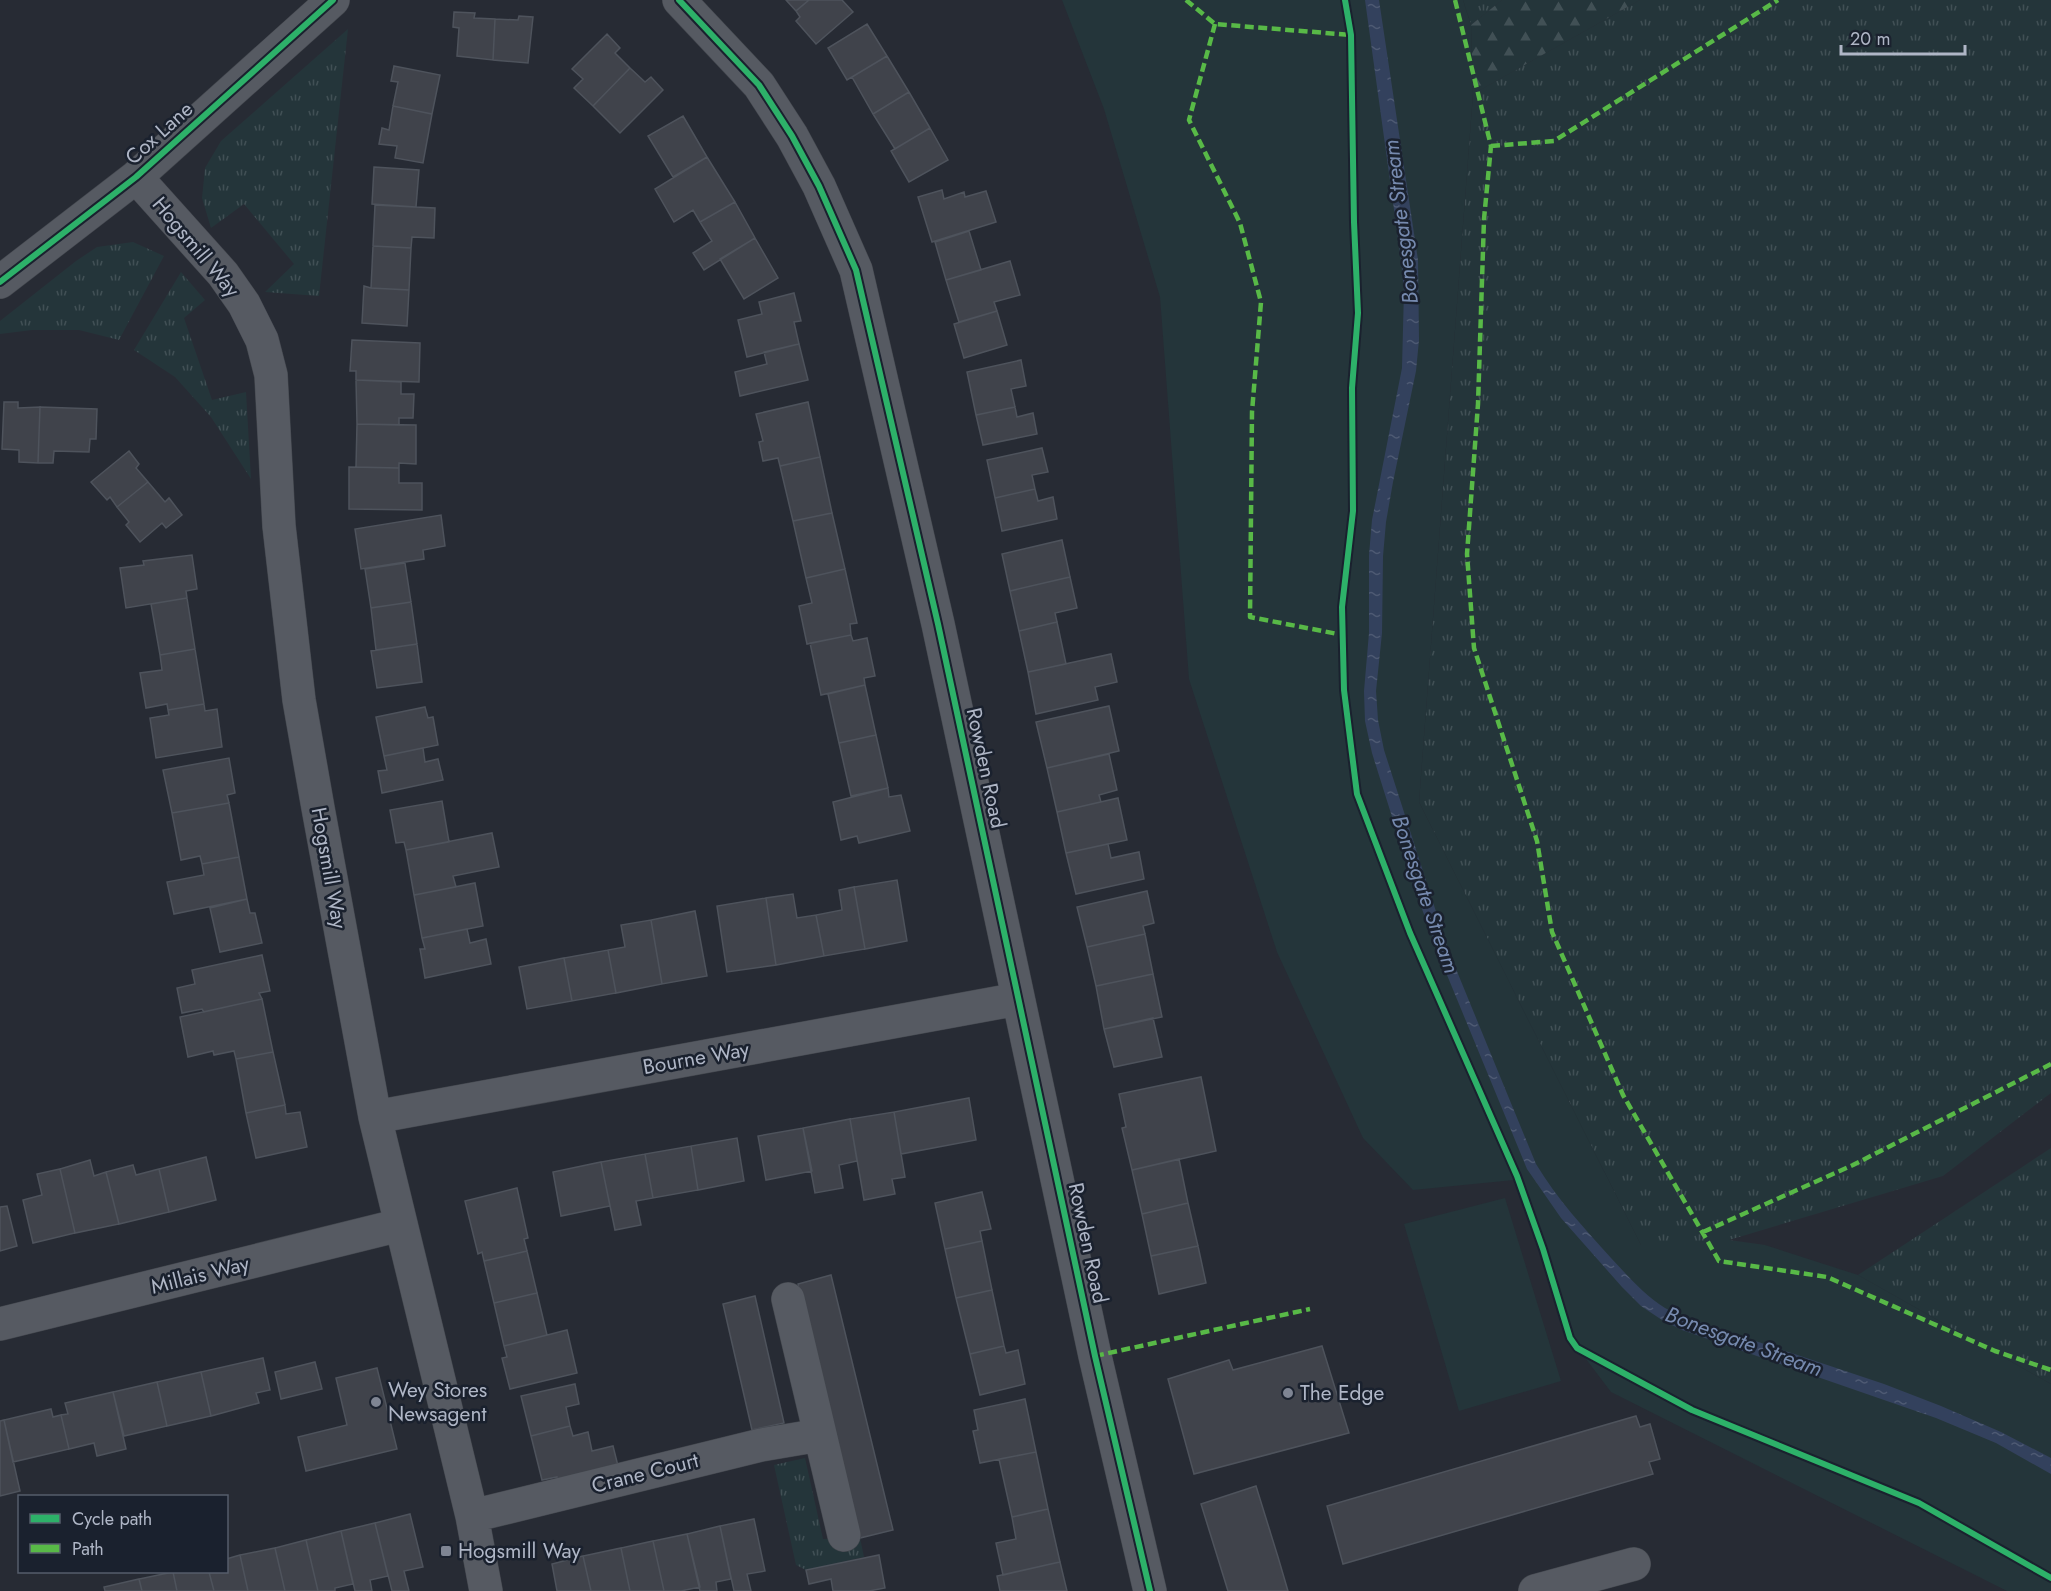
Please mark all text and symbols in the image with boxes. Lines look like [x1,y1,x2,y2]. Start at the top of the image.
scale bar [1841,18,1966,56]
text: 20 m [1850,26,1890,52]
street label: Cox Lane [118,94,200,172]
water label: Bonesgate Stream [1374,138,1426,306]
street label: Hogsmill Way [145,190,247,304]
street label: Rowden Road [959,705,1013,831]
street label: Hogsmill Way [304,805,355,932]
water label: Bonesgate Stream [1384,811,1468,977]
street label: Bourne Way [640,1034,752,1082]
street label: Rowden Road [1061,1180,1115,1306]
street label: Millais Way [148,1248,253,1302]
water label: Bonesgate Stream [1661,1298,1827,1384]
place label: Wey Stores Newsagent [388,1375,487,1429]
place label: The Edge [1300,1378,1384,1408]
marker: The Edge [1281,1386,1295,1400]
marker: Wey Stores Newsagent [369,1395,383,1409]
street label: Crane Court [589,1445,701,1501]
legend [18,1495,228,1573]
text: Cycle path [72,1506,152,1532]
text: Path [72,1536,104,1562]
place label: Hogsmill Way [458,1536,581,1566]
marker: Hogsmill Way [439,1544,453,1558]

